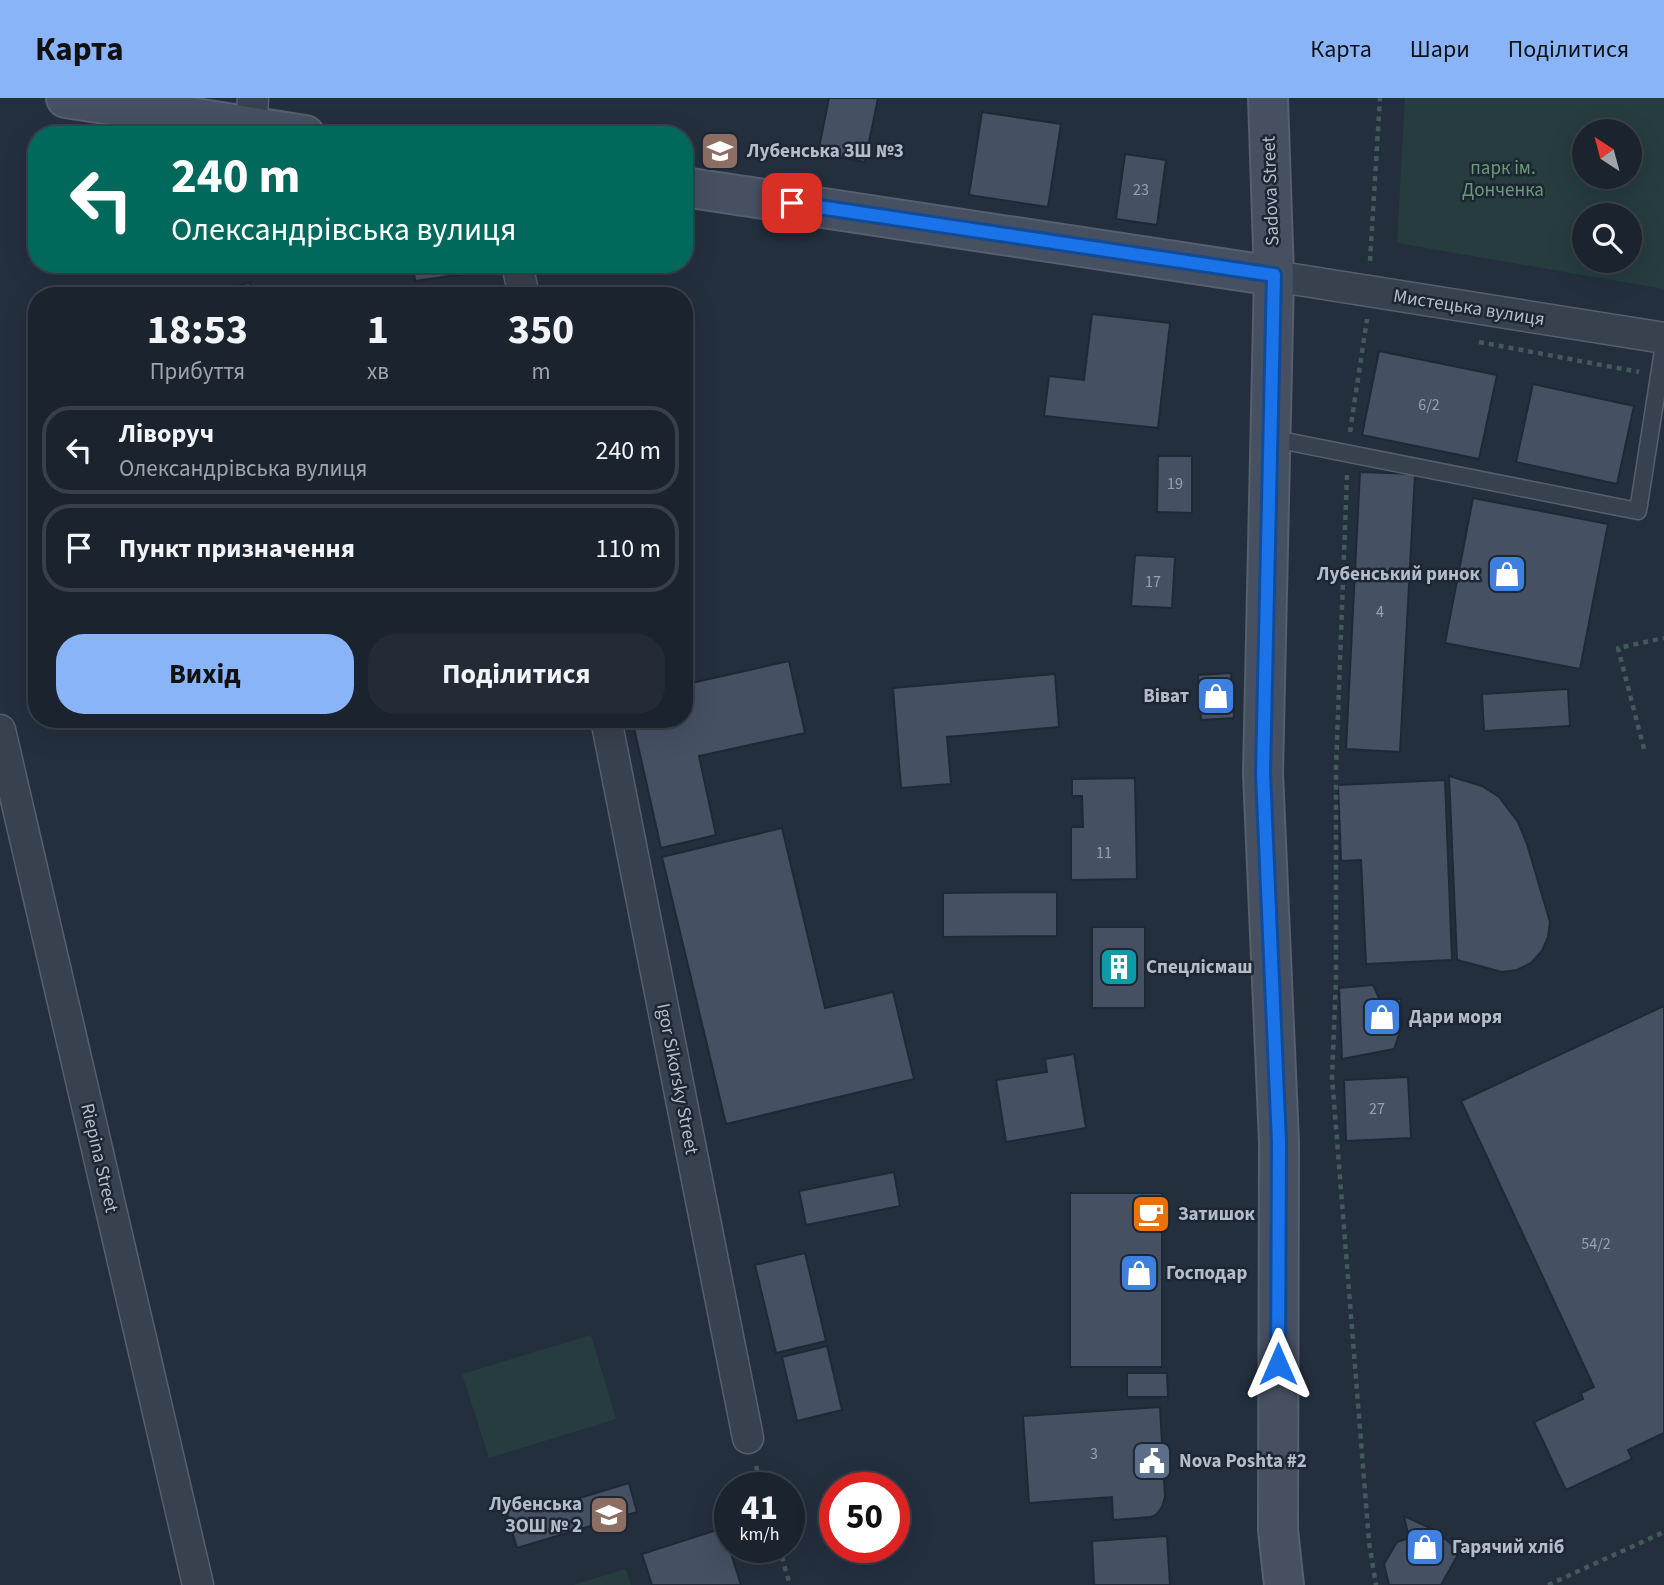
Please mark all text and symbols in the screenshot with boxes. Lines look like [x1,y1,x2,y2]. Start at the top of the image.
text: Карта [35,26,124,73]
text: Карта [1310,32,1372,67]
text: Шари [1410,32,1470,67]
text: Поділитися [1508,32,1629,67]
north arrow [1572,119,1642,189]
map controls [1572,119,1642,273]
school or university icon: Лубенська ЗШ №3 [699,130,741,172]
street label: Sadova Street [1256,135,1286,246]
place label: Лубенська ЗШ №3 [746,138,904,165]
text: 240 m [171,142,300,212]
icon: left [56,154,147,245]
park label: парк ім. Донченка [1462,155,1544,204]
pin [762,173,822,233]
house number: 23 [1133,179,1149,201]
icon: arrive [773,184,811,222]
button: search [1572,203,1642,273]
text: Олександрівська вулиця [171,207,516,253]
street label: Мистецька вулиця [1391,283,1547,333]
text: 18:53 [147,300,248,360]
text: 1 [367,300,389,360]
text: 350 [508,300,574,360]
text: Прибуття [150,355,245,388]
text: хв [367,355,389,388]
text: m [531,355,551,388]
house number: 6/2 [1418,394,1440,416]
text: Ліворуч [119,415,214,452]
icon: left [60,431,98,469]
text: 240 m [595,432,661,469]
text: Олександрівська вулиця [119,452,367,485]
house number: 19 [1167,473,1183,495]
icon: arrive [60,529,98,567]
text: Пункт призначення [119,530,355,567]
text: 110 m [595,530,661,567]
shop icon: Лубенський ринок [1486,553,1528,595]
place label: Лубенський ринок [1316,561,1481,588]
house number: 17 [1145,571,1161,593]
house number: 4 [1376,601,1384,623]
button: Вихід [56,634,354,714]
button: Поділитися [368,634,665,714]
shop icon: Віват [1195,675,1237,717]
place label: Віват [1143,683,1189,710]
house number: 11 [1096,842,1112,864]
building icon: Спецлісмаш [1098,946,1140,988]
place label: Спецлісмаш [1146,954,1252,981]
shop icon: Дари моря [1361,996,1403,1038]
street label: Igor Sikorsky Street [649,1001,705,1157]
place label: Дари моря [1409,1004,1502,1031]
house number: 27 [1369,1098,1385,1120]
street label: Riepina Street [73,1101,125,1216]
cafe icon: Затишок [1130,1193,1172,1235]
place label: Затишок [1178,1201,1255,1228]
house number: 54/2 [1581,1233,1611,1255]
shop icon: Господар [1118,1252,1160,1294]
place label: Господар [1166,1260,1247,1287]
position arrow [1241,1327,1315,1401]
public building icon: Nova Poshta #2 [1131,1440,1173,1482]
house number: 3 [1090,1443,1098,1465]
place label: Nova Poshta #2 [1179,1448,1307,1475]
speed limit sign: 50 [819,1472,910,1563]
text: 41 [741,1483,778,1533]
place label: Лубенська ЗОШ № 2 [488,1491,582,1540]
school or university icon: Лубенська ЗОШ № 2 [588,1494,630,1536]
text: km/h [740,1522,779,1547]
shop icon: Гарячий хліб [1404,1526,1446,1568]
place label: Гарячий хліб [1452,1534,1564,1561]

